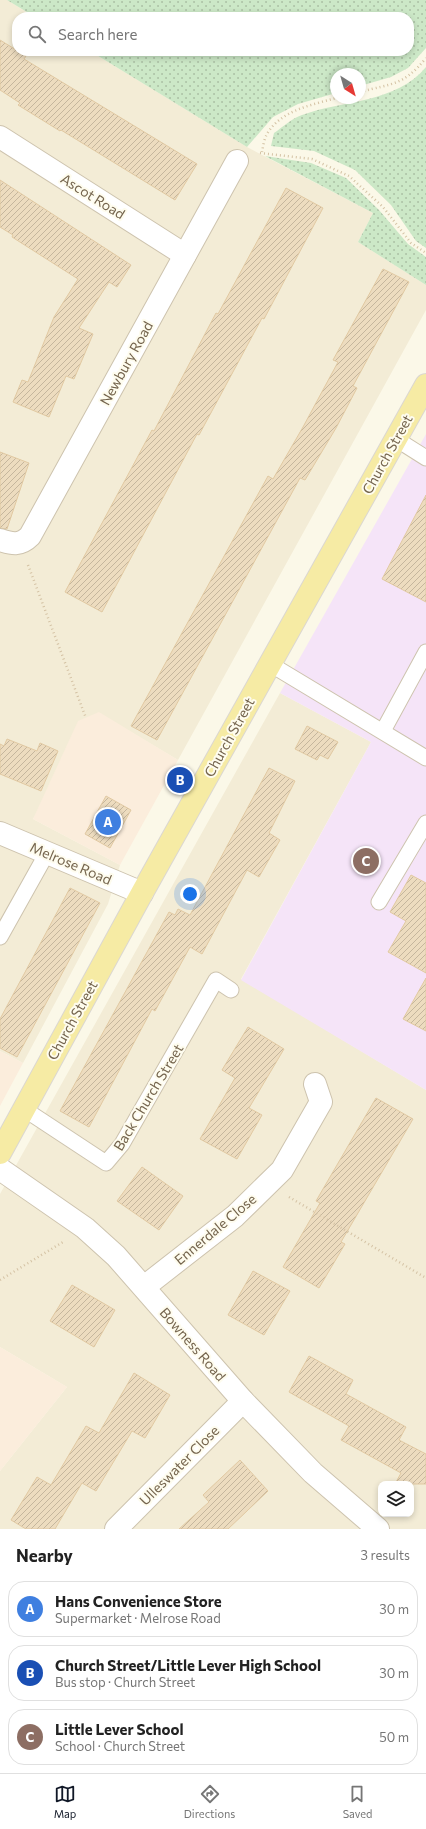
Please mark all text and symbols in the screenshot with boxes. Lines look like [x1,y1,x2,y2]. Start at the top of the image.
search box [12,12,414,56]
icon: search [26,23,48,45]
text: Search here [58,25,137,43]
north arrow [330,68,366,104]
street label: Ascot Road [58,170,128,222]
street label: Newbury Road [96,318,156,408]
street label: Church Street [358,411,416,497]
street label: Church Street [200,694,258,780]
pin: B [167,765,193,795]
pin: A [95,807,121,837]
street label: Melrose Road [28,838,114,888]
pin: C [353,846,379,876]
your location [180,884,200,904]
street label: Church Street [43,977,101,1063]
street label: Back Church Street [109,1040,187,1153]
street label: Ennerdale Close [171,1190,259,1268]
street label: Bowness Road [156,1304,230,1384]
street label: Ulleswater Close [136,1422,222,1508]
map controls [378,1481,414,1517]
button: layers [378,1481,414,1517]
text: Nearby [16,1545,73,1566]
text: 3 results [361,1547,410,1563]
text: Hans Convenience Store [55,1592,222,1610]
text: A [25,1601,35,1617]
text: 30 m [379,1601,409,1617]
text: Supermarket · Melrose Road [55,1610,221,1626]
text: Church Street/Little Lever High School [55,1656,321,1674]
text: B [26,1665,34,1681]
text: 30 m [379,1665,409,1681]
text: Bus stop · Church Street [55,1674,195,1690]
text: Little Lever School [55,1720,184,1738]
text: C [26,1729,34,1745]
text: 50 m [379,1729,409,1745]
text: School · Church Street [55,1738,185,1754]
tab: Map [54,1783,76,1820]
tab: Directions [184,1783,235,1820]
tab: Saved [343,1783,372,1820]

